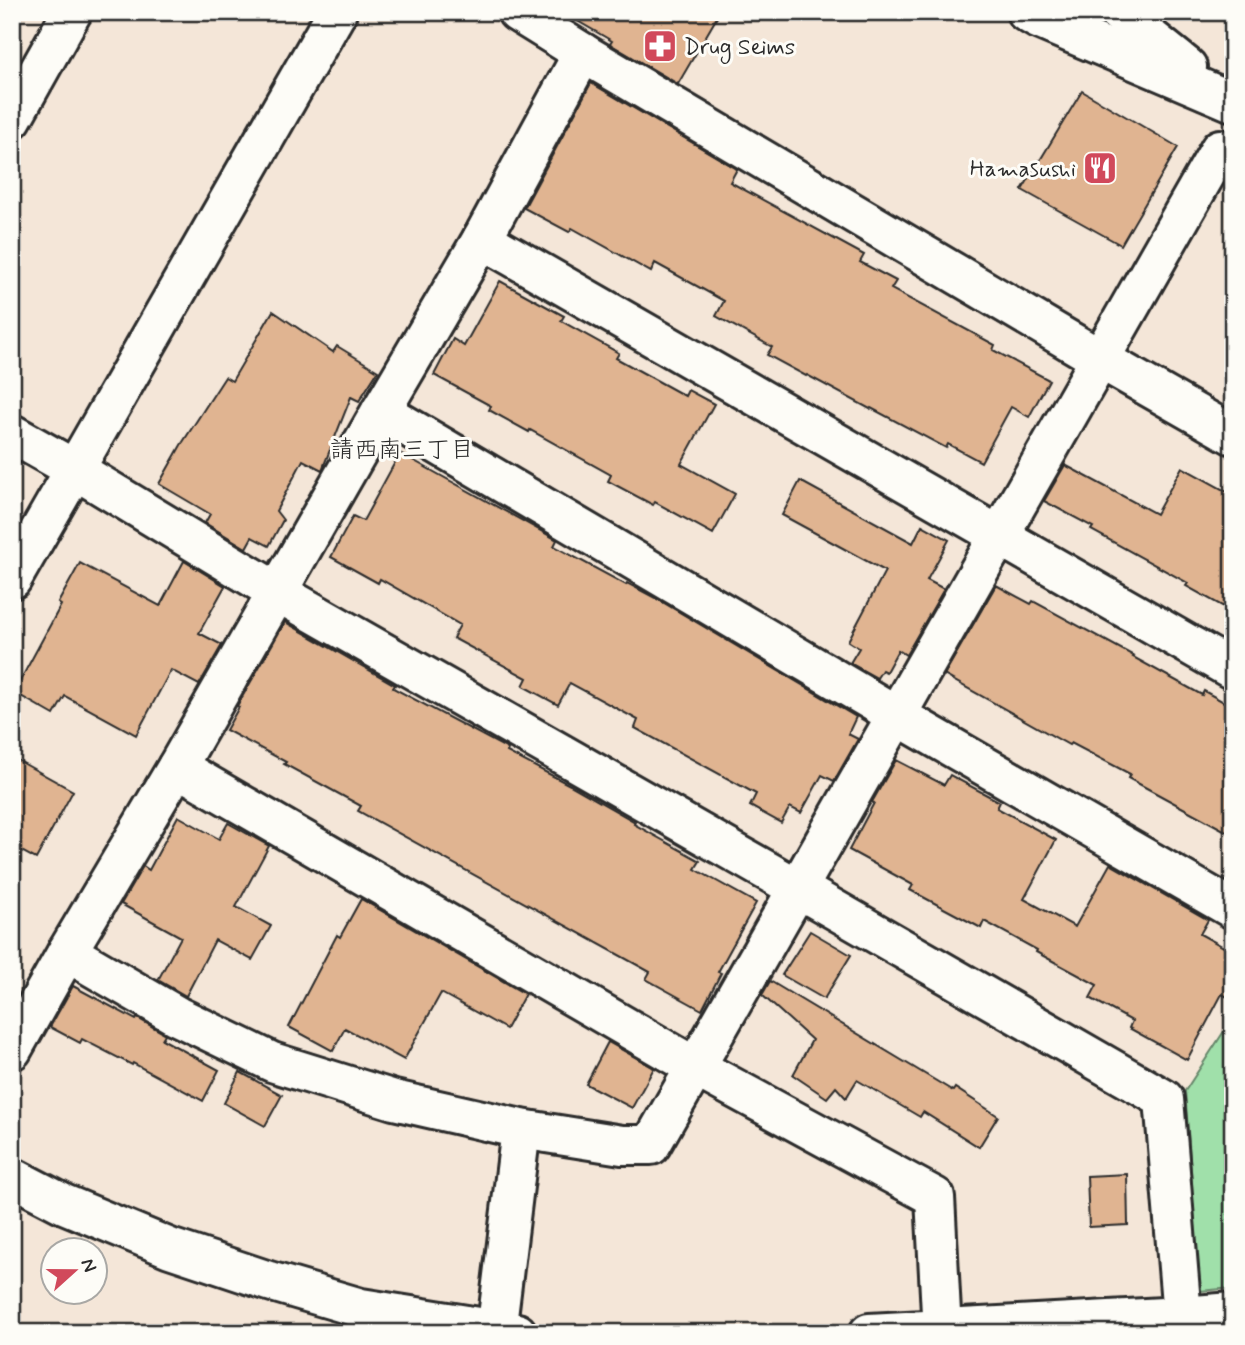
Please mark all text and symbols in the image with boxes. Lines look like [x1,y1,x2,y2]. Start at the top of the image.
pharmacy icon: Drug Seims [641,27,679,65]
place label: Drug Seims [684,33,795,65]
restaurant icon: Hamasushi [1081,149,1119,187]
place label: Hamasushi [970,155,1076,185]
district label: 請西南三丁目 [330,435,474,466]
north arrow [38,1236,108,1306]
text: N [75,1255,102,1276]

